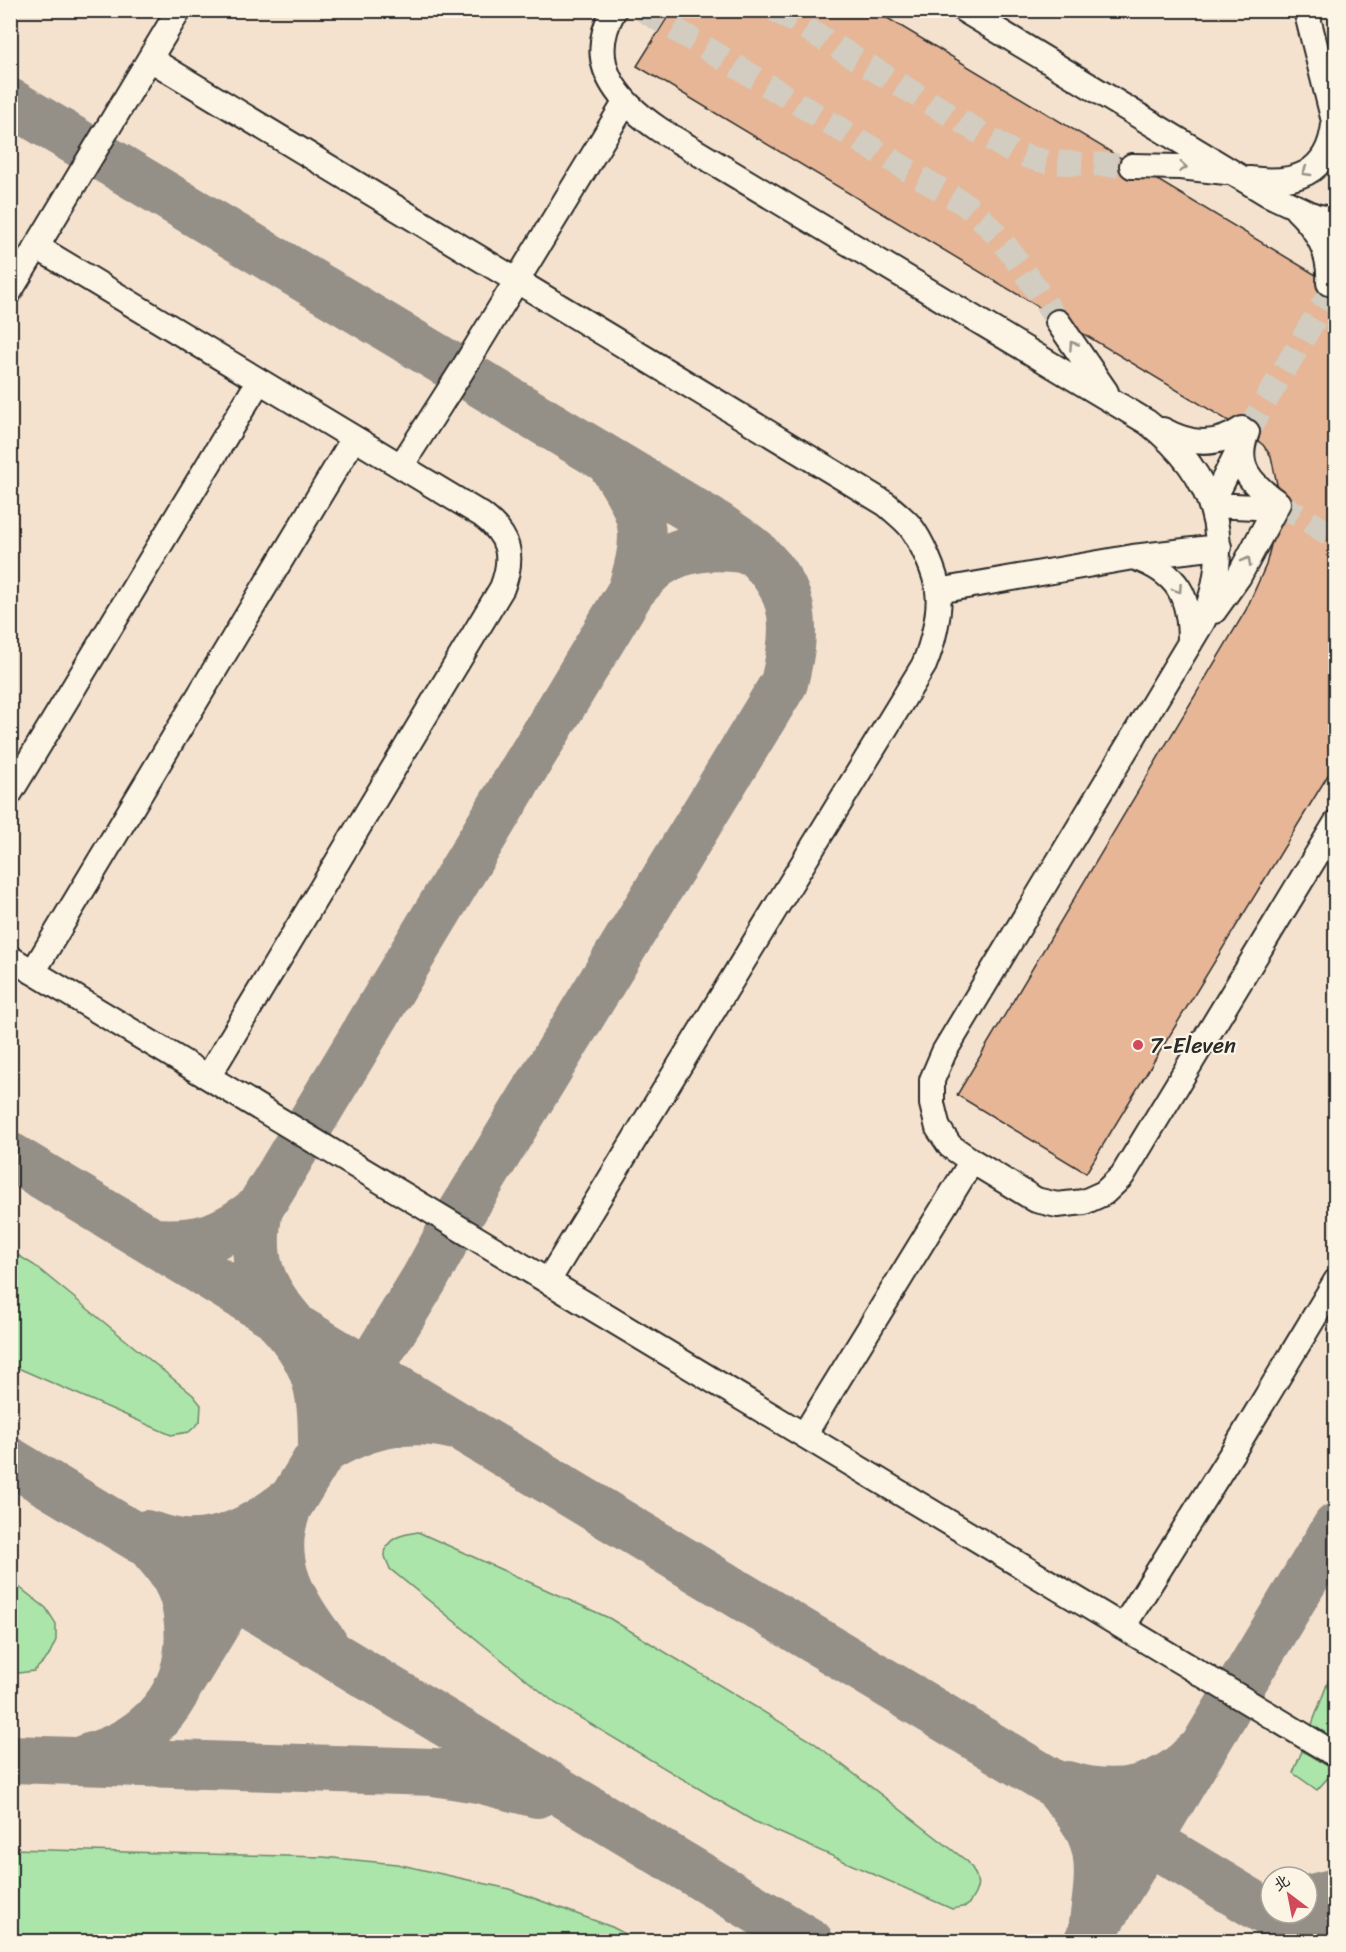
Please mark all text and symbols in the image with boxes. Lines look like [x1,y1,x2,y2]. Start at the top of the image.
one-way arrow [1178,160,1187,173]
one-way arrow [1302,165,1312,176]
one-way arrow [1069,340,1080,351]
one-way arrow [1240,557,1251,567]
one-way arrow [1171,583,1182,594]
place label: 7-Eleven [1150,1026,1236,1065]
marker: 7-Eleven [1131,1038,1145,1052]
north arrow [1259,1865,1319,1925]
text: 北 [1267,1866,1296,1899]

